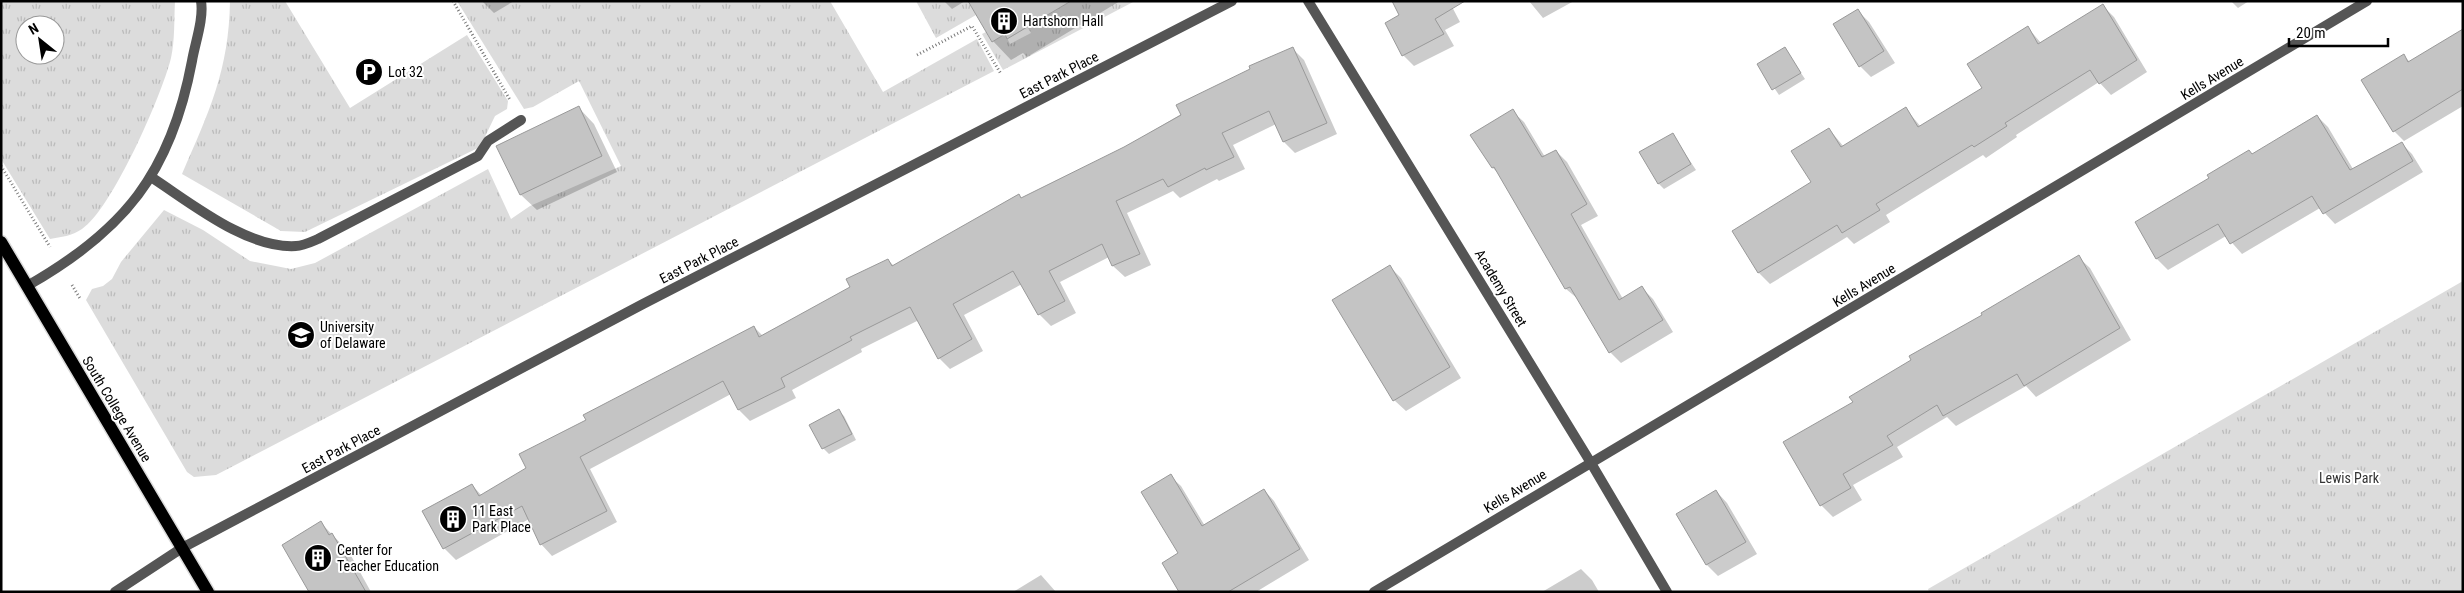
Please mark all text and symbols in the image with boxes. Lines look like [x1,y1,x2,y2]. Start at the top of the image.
building icon: Hartshorn Hall [989,6,1019,36]
place label: Hartshorn Hall [1023,13,1103,29]
north arrow [15,15,65,65]
scale bar [2289,15,2388,47]
text: N [26,20,41,38]
text: 20 m [2296,24,2326,42]
street label: East Park Place [1017,48,1101,102]
street label: Kells Avenue [2178,53,2247,103]
parking icon: Lot 32 [354,57,384,87]
place label: Lot 32 [388,64,423,80]
street label: East Park Place [657,233,741,287]
street label: Academy Street [1472,247,1530,329]
street label: Kells Avenue [1830,260,1899,310]
place label: University of Delaware [320,319,386,351]
school or university icon: University of Delaware [286,320,316,350]
street label: South College Avenue [79,353,155,465]
street label: East Park Place [299,421,383,476]
street label: Kells Avenue [1481,466,1550,516]
park label: Lewis Park [2319,470,2380,486]
place label: 11 East Park Place [472,503,531,535]
building icon: 11 East Park Place [438,504,468,534]
place label: Center for Teacher Education [337,542,439,574]
building icon: Center for Teacher Education [303,543,333,573]

